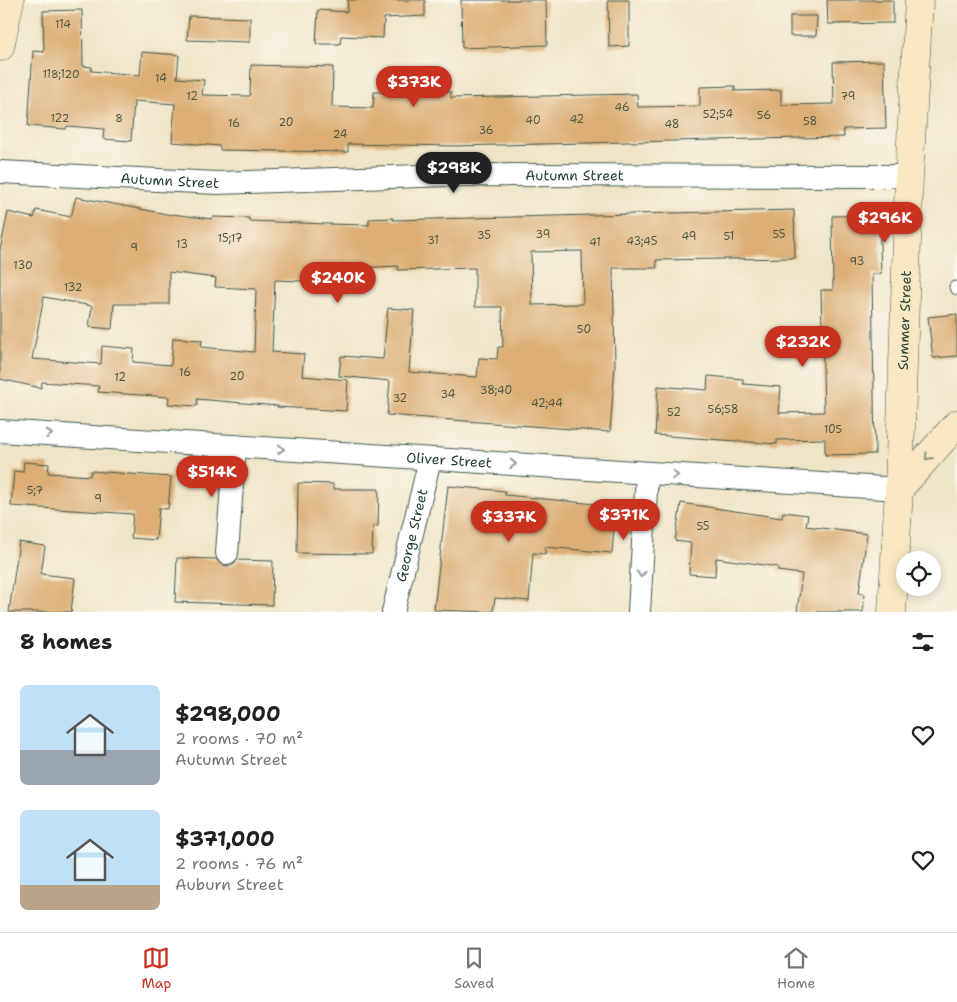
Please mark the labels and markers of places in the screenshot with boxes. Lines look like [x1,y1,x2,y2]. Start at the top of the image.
pin: $373K [379,66,449,108]
pin: $298K [419,152,489,194]
pin: $296K [850,202,920,244]
pin: $240K [303,262,373,304]
pin: $232K [768,326,838,368]
pin: $514K [177,456,247,498]
pin: $371K [589,498,659,541]
pin: $337K [474,500,544,543]

